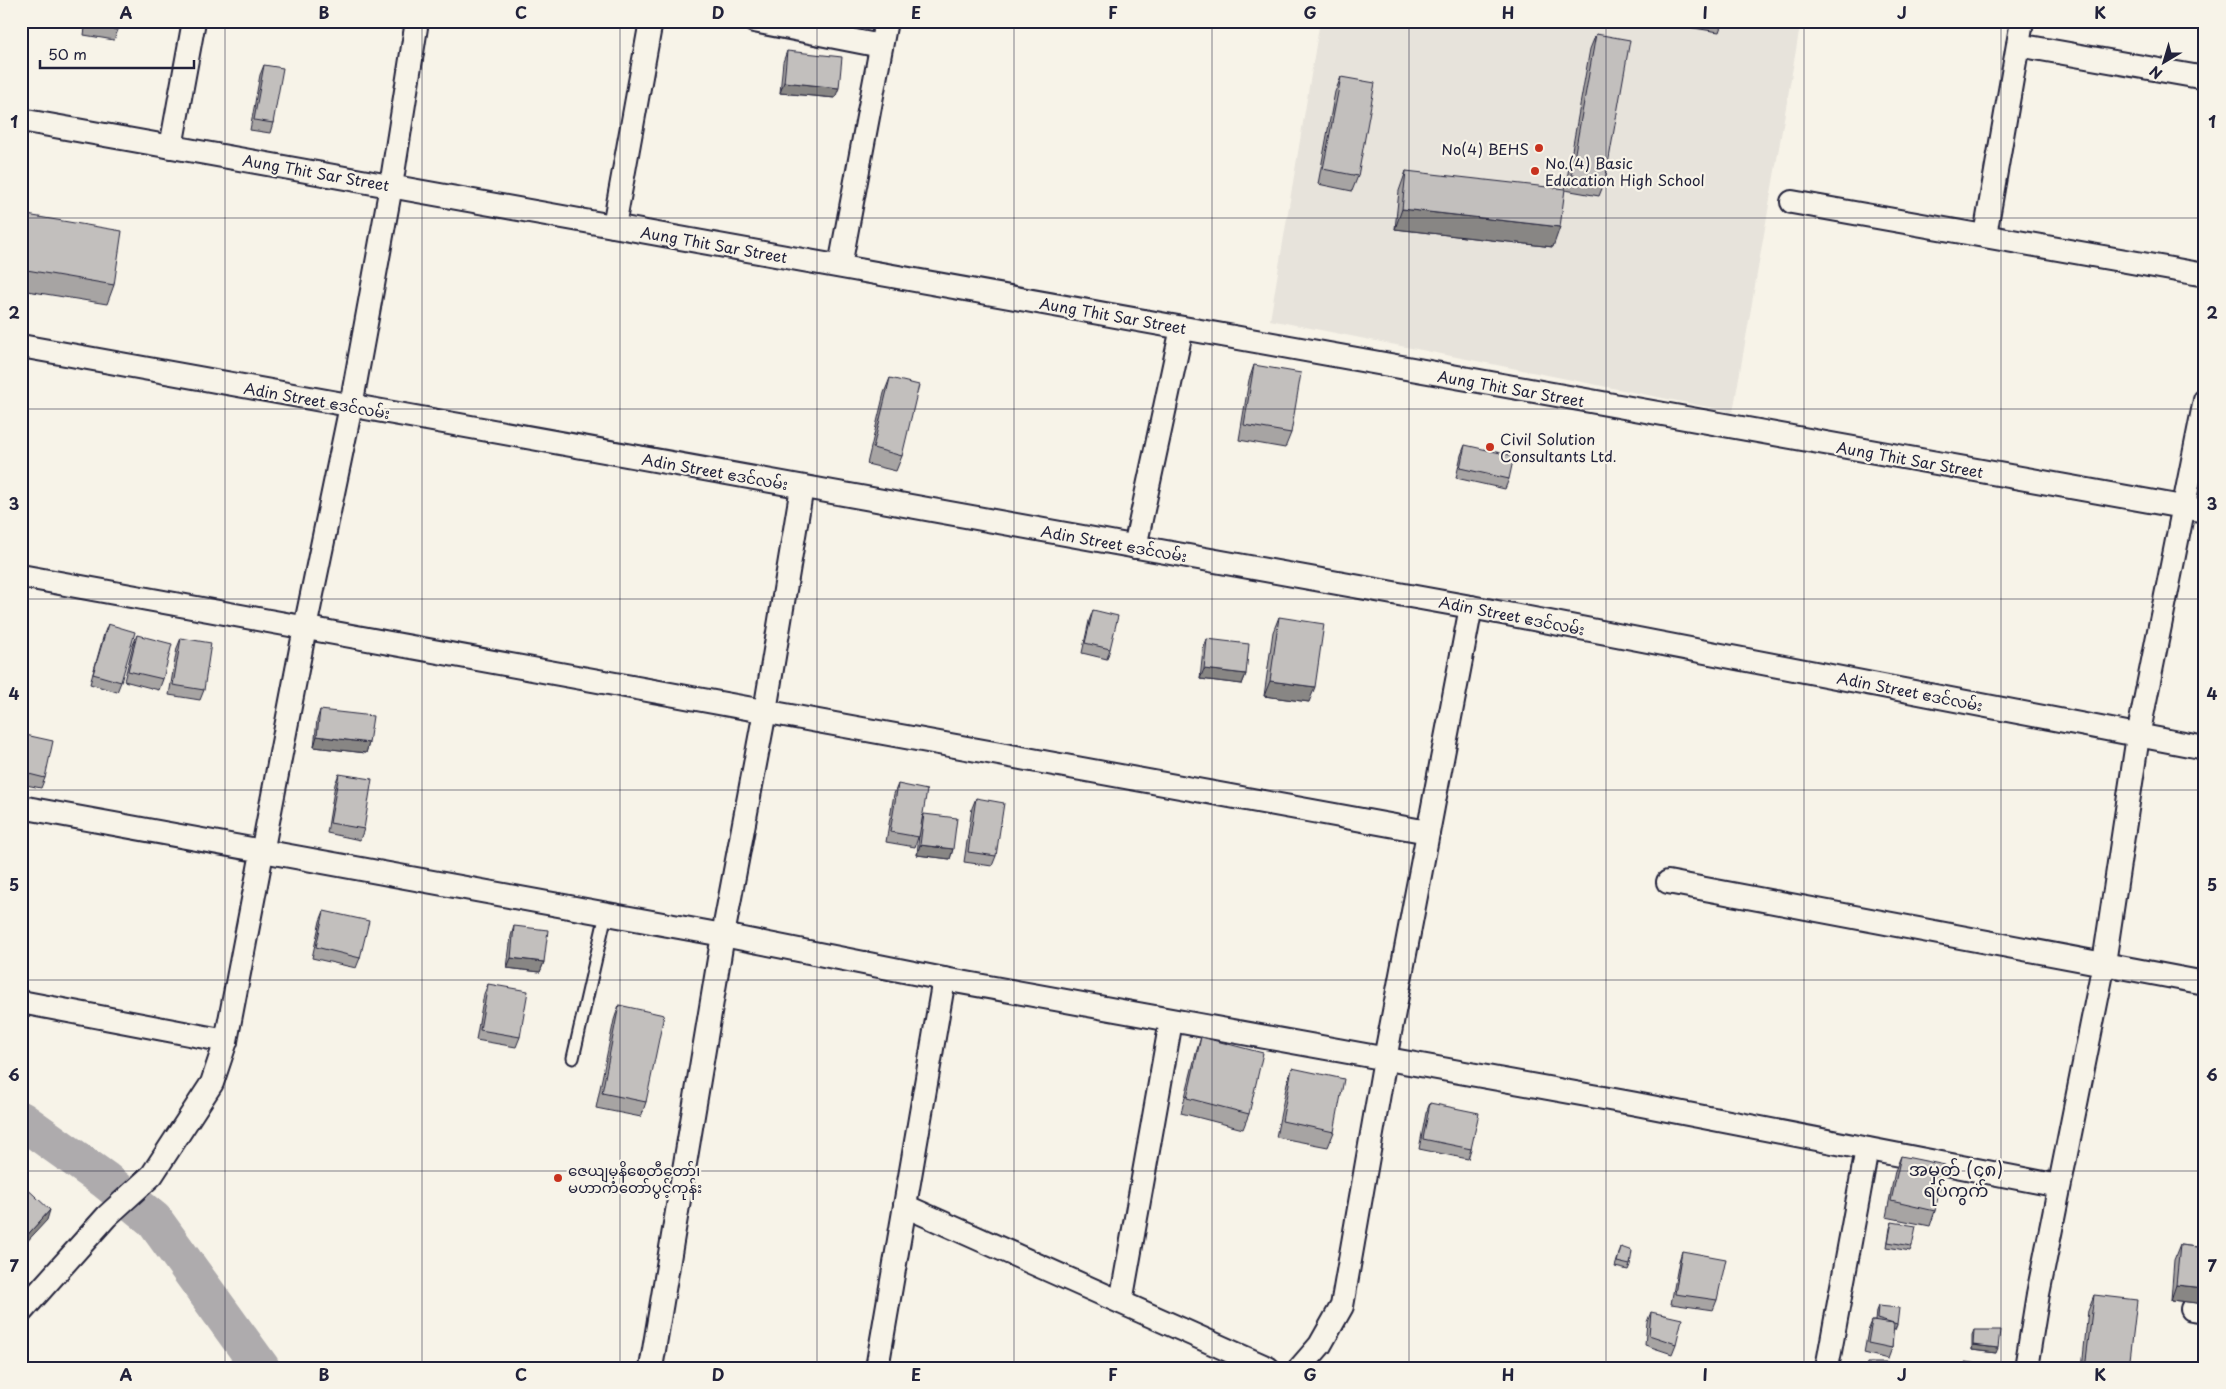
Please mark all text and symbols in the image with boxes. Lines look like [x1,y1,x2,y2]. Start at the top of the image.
text: A [120,0,133,24]
text: B [319,0,330,24]
text: C [515,0,527,24]
text: D [712,0,724,24]
text: E [911,0,921,24]
text: F [1108,0,1118,24]
text: G [1303,0,1317,24]
text: H [1502,0,1514,24]
text: I [1702,0,1708,24]
text: J [1897,0,1907,24]
text: K [2094,0,2106,24]
scale bar [40,38,194,70]
north arrow [2138,38,2188,88]
text: 50 m [48,42,87,65]
text: N [2145,61,2167,84]
text: 1 [10,109,18,133]
text: 1 [2208,109,2216,133]
place label: No(4) BEHS [1441,137,1529,160]
marker: No(4) BEHS [1533,142,1545,154]
street label: Aung Thit Sar Street [241,148,392,196]
place label: No.(4) Basic Education High School [1545,151,1705,191]
marker: No.(4) Basic Education High School [1529,165,1541,177]
street label: Aung Thit Sar Street [639,220,790,268]
street label: Aung Thit Sar Street [1038,291,1189,339]
text: 2 [8,300,20,324]
text: 2 [2206,300,2218,324]
street label: Aung Thit Sar Street [1436,364,1587,412]
street label: Adin Street ဧဒင်လမ်း [242,376,392,424]
place label: Civil Solution Consultants Ltd. [1500,427,1617,467]
street label: Aung Thit Sar Street [1835,435,1986,483]
marker: Civil Solution Consultants Ltd. [1484,441,1496,453]
street label: Adin Street ဧဒင်လမ်း [640,447,790,495]
text: 3 [9,491,19,515]
text: 3 [2207,491,2217,515]
street label: Adin Street ဧဒင်လမ်း [1039,519,1189,567]
street label: Adin Street ဧဒင်လမ်း [1437,590,1587,640]
street label: Adin Street ဧဒင်လမ်း [1835,666,1985,716]
text: 4 [9,681,20,705]
text: 4 [2207,681,2218,705]
text: 5 [9,872,19,896]
text: 5 [2207,872,2217,896]
text: 6 [8,1062,20,1086]
text: 6 [2206,1062,2218,1086]
district label: အမှတ် (၄၈) ရပ်ကွက် [1909,1155,2003,1206]
place label: ဇေယျမုနိစေတီတော်၊ မဟာကံတော်ပွင့်ကုန်း [568,1158,702,1200]
marker: ဇေယျမုနိစေတီတော်၊ မဟာကံတော်ပွင့်ကုန်း [552,1172,564,1184]
text: 7 [9,1253,19,1277]
text: 7 [2207,1253,2217,1277]
text: A [120,1362,133,1386]
text: B [319,1362,330,1386]
text: C [515,1362,527,1386]
text: D [712,1362,724,1386]
text: E [911,1362,921,1386]
text: F [1108,1362,1118,1386]
text: G [1303,1362,1317,1386]
text: H [1502,1362,1514,1386]
text: I [1702,1362,1708,1386]
text: J [1897,1362,1907,1386]
text: K [2094,1362,2106,1386]

